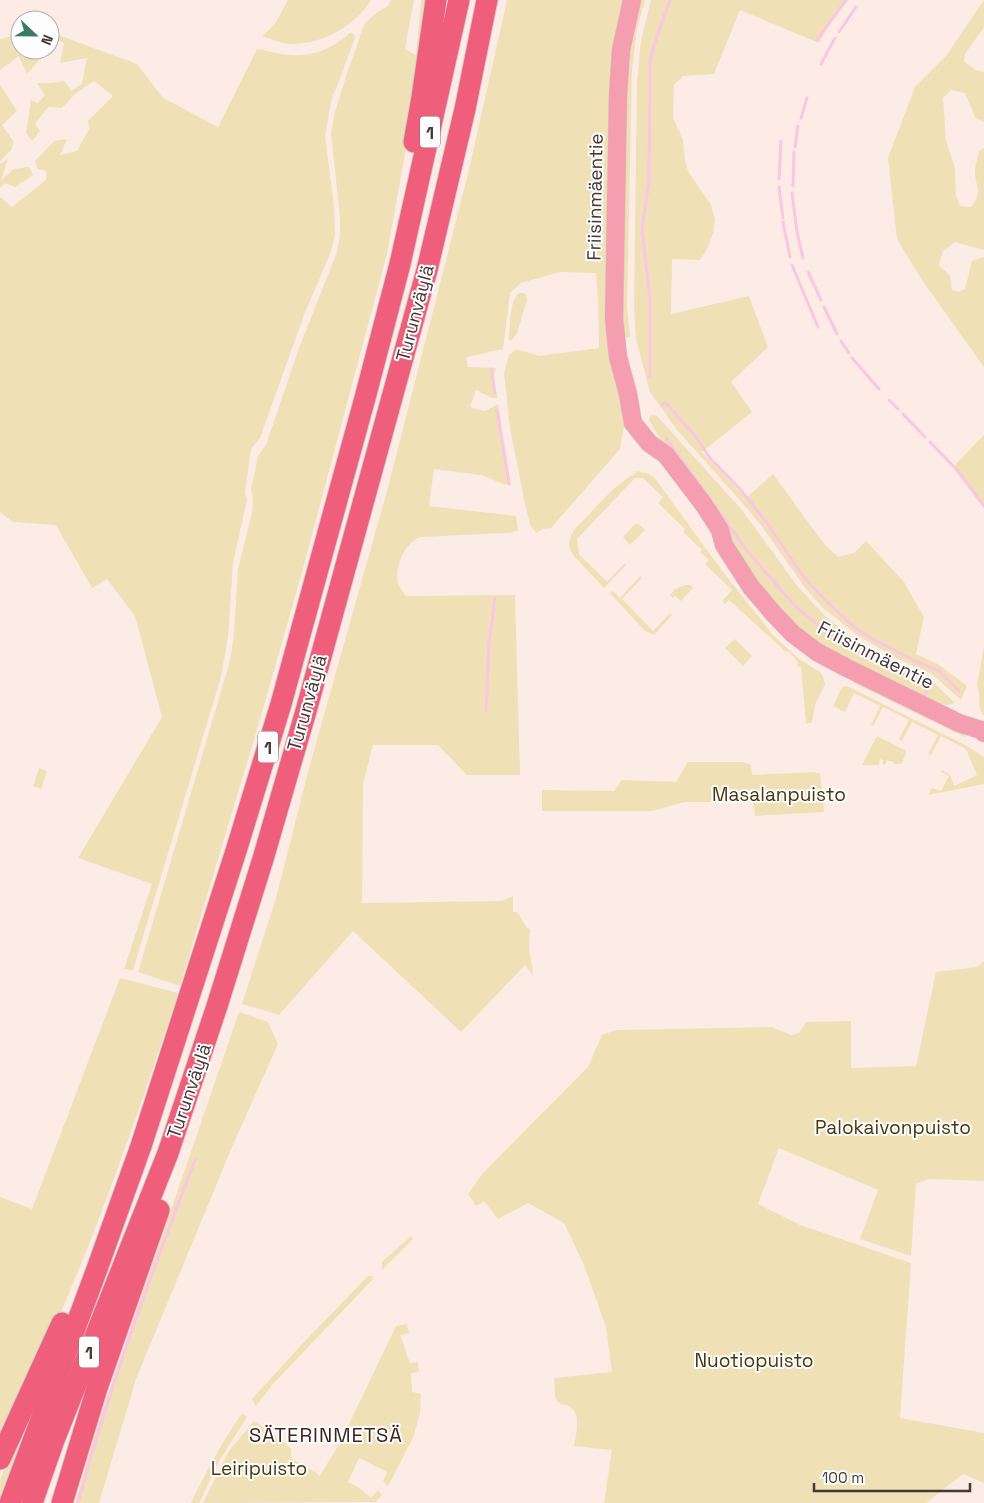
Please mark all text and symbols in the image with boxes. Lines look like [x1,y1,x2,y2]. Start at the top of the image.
north arrow [10,10,60,60]
text: N [37,32,57,48]
road number: 1 [420,116,440,148]
street label: Friisinmäentie [581,133,609,261]
street label: Turunväylä [390,262,440,364]
street label: Friisinmäentie [814,615,938,695]
street label: Turunväylä [281,652,333,754]
road number: 1 [258,732,278,762]
park label: Masalanpuisto [712,782,846,807]
street label: Turunväylä [161,1040,217,1142]
park label: Palokaivonpuisto [815,1115,971,1140]
road number: 1 [79,1336,99,1368]
park label: Nuotiopuisto [694,1348,814,1373]
district label: SÄTERINMETSÄ [249,1422,403,1448]
park label: Leiripuisto [211,1456,307,1481]
scale bar [814,1460,970,1492]
text: 100 m [822,1468,864,1487]

